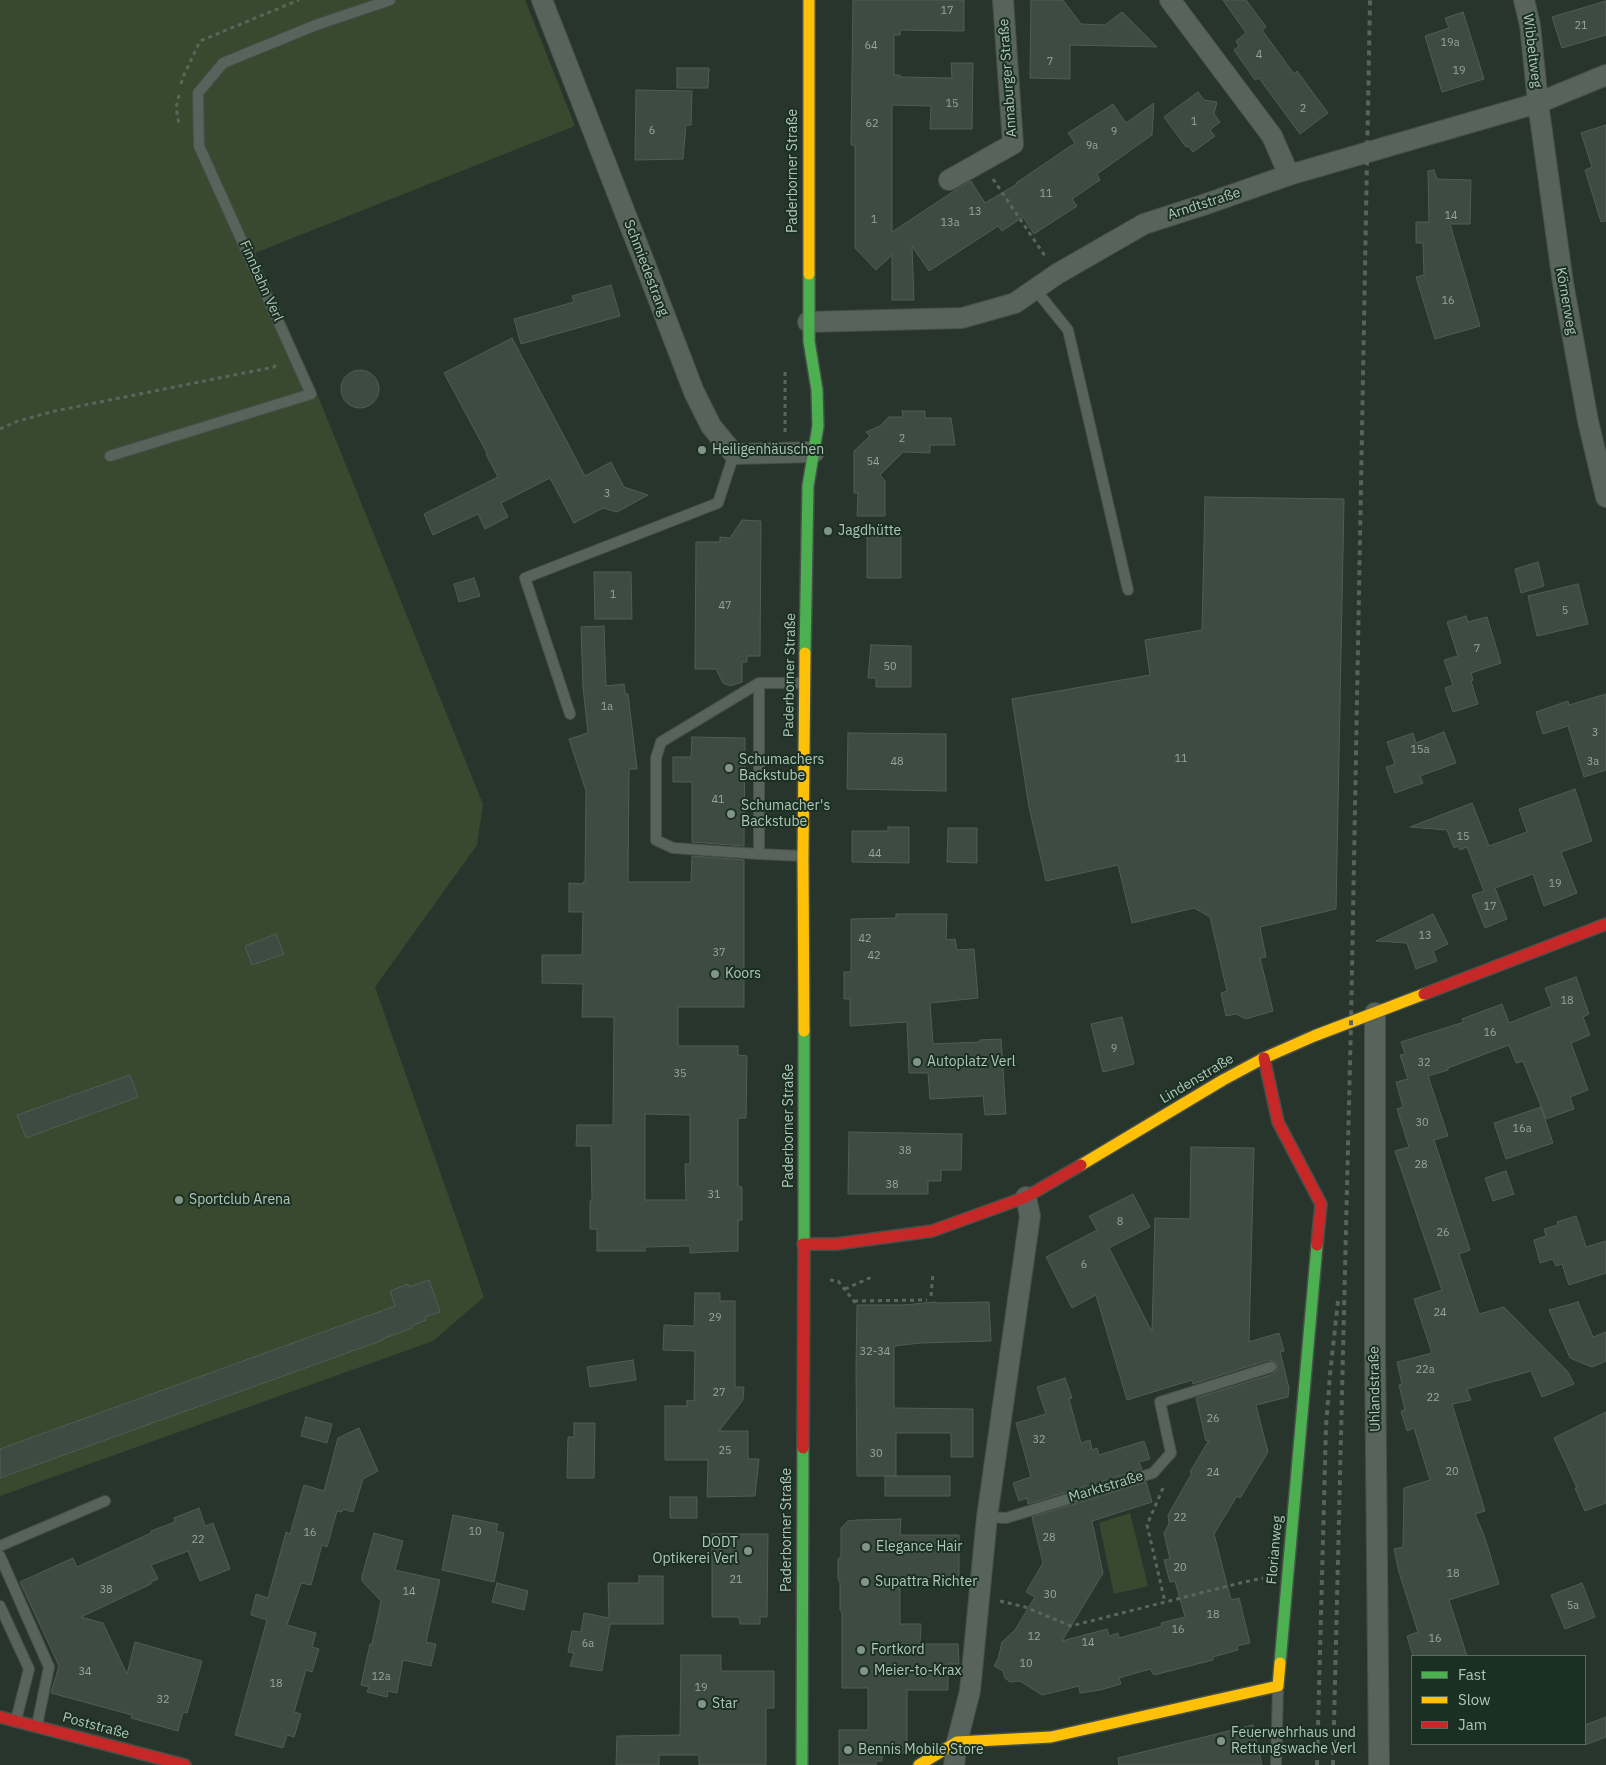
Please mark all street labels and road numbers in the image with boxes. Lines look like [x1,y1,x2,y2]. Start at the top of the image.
street label: Wibbeltweg [1519,13,1545,89]
street label: Annaburger Straße [995,18,1021,138]
street label: Paderborner Straße [785,109,801,233]
street label: Arndtstraße [1165,184,1243,224]
street label: Schmiedestrang [620,217,672,319]
street label: Finnbahn Verl [236,238,286,324]
street label: Körnerweg [1552,266,1580,336]
street label: Paderborner Straße [781,613,799,737]
street label: Lindenstraße [1157,1050,1237,1108]
street label: Paderborner Straße [781,1064,797,1188]
street label: Uhlandstraße [1366,1346,1384,1432]
street label: Paderborner Straße [779,1468,795,1592]
street label: Marktstraße [1067,1468,1145,1506]
street label: Florianweg [1264,1515,1286,1585]
street label: Poststraße [61,1709,131,1743]

